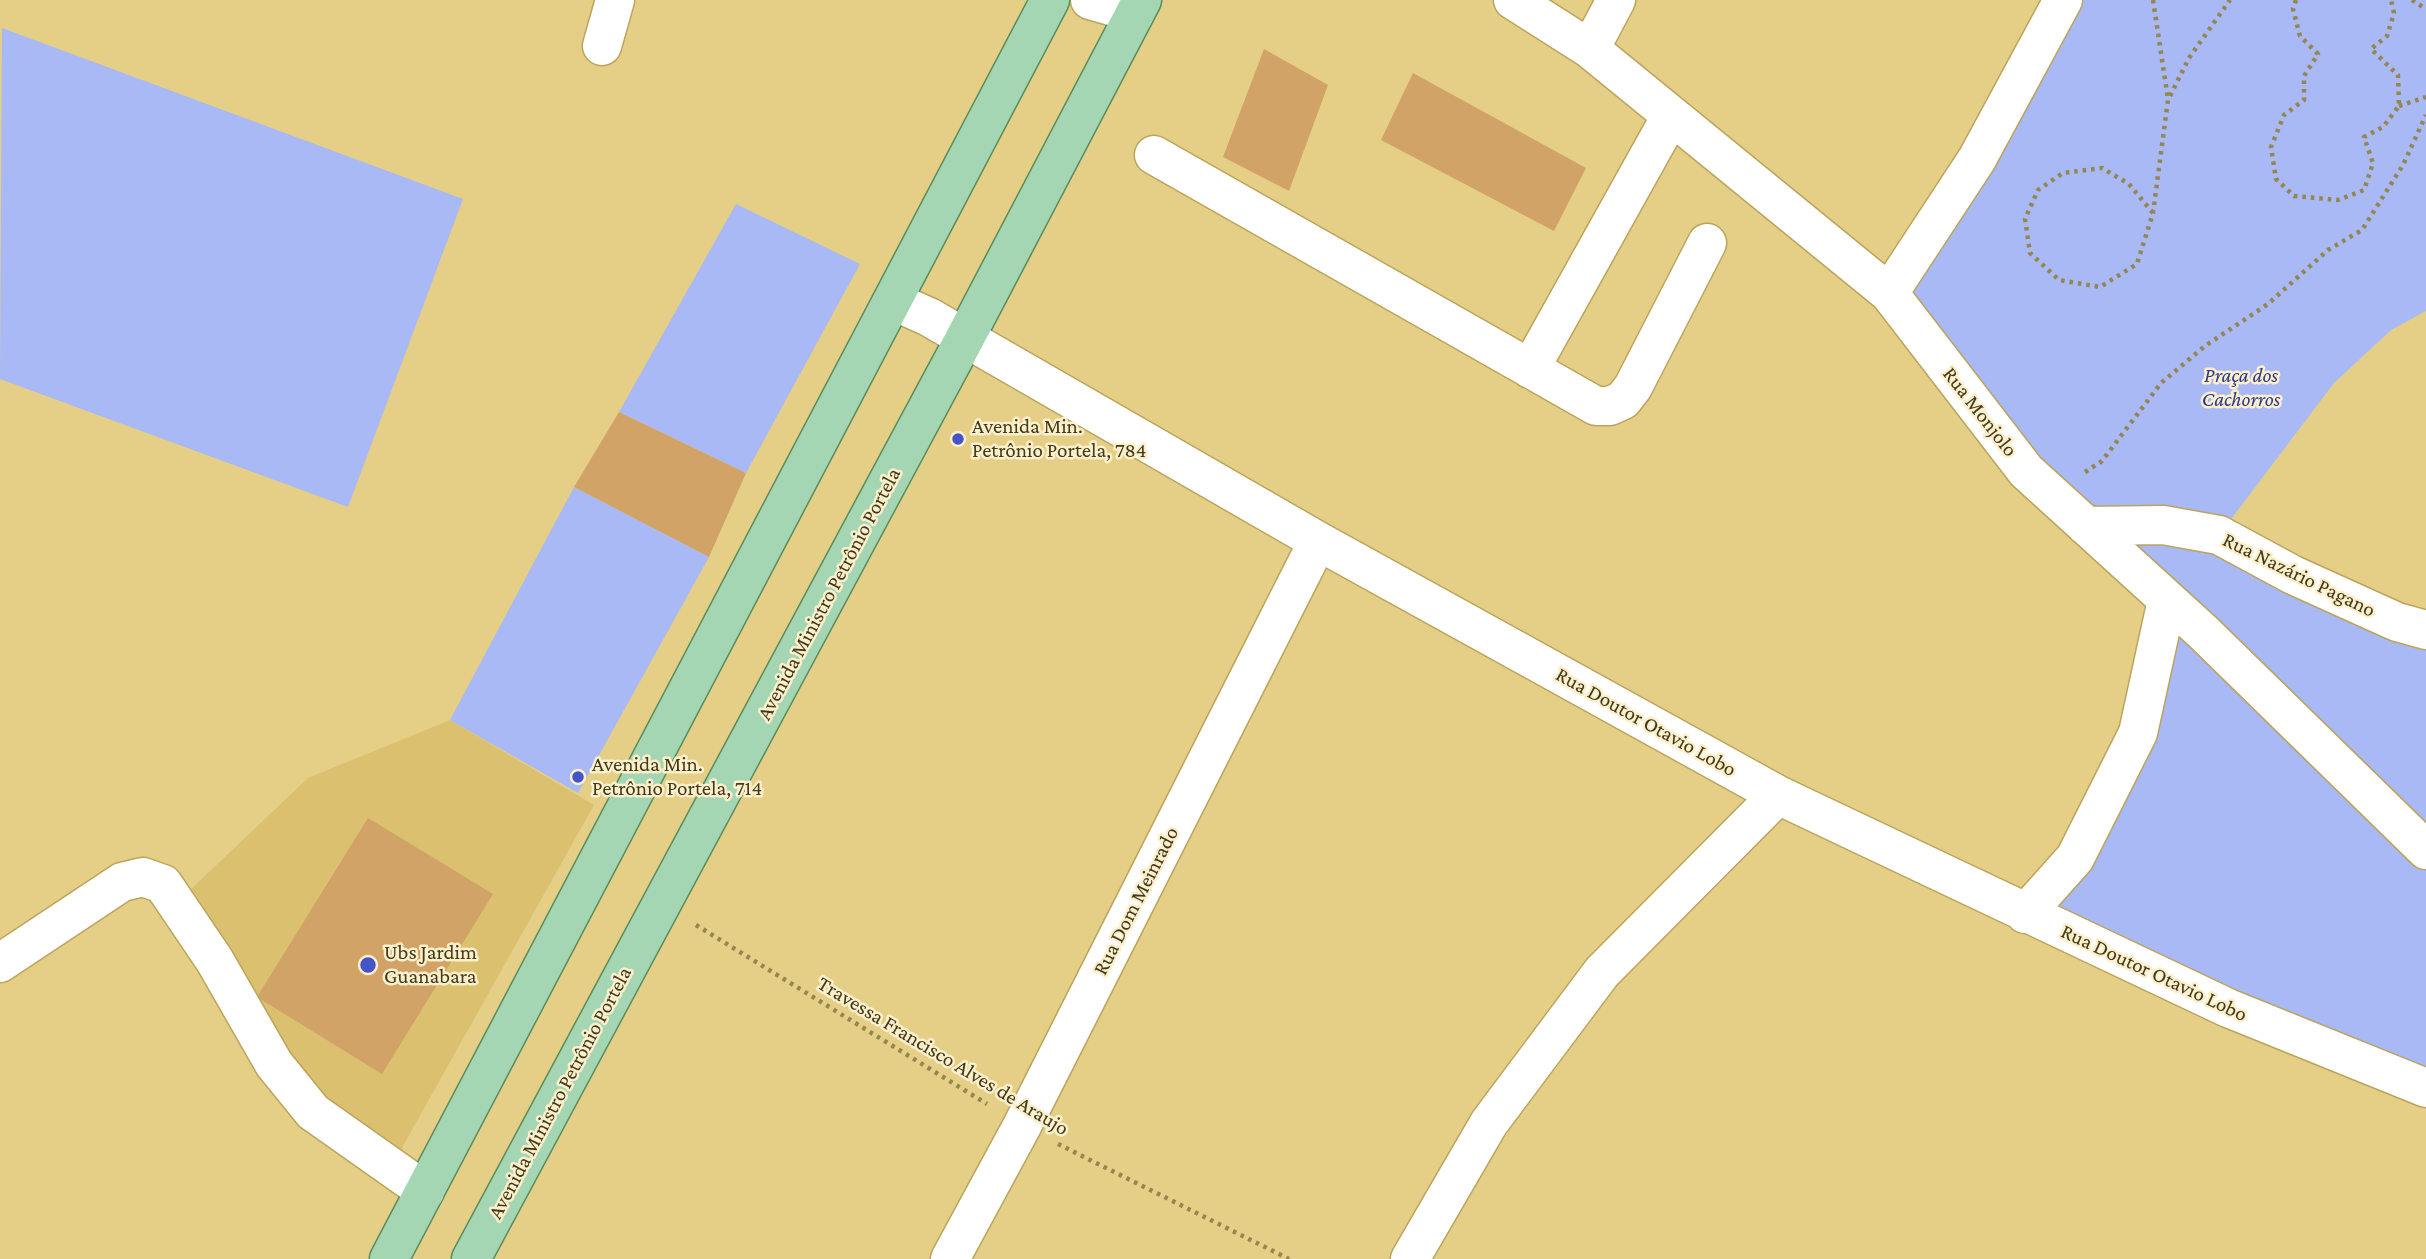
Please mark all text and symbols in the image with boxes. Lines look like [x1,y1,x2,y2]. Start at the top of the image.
street label: Rua Monjolo [1937,362,2023,462]
park label: Praça dos Cachorros [2202,363,2280,413]
place label: Avenida Min. Petrônio Portela, 784 [972,414,1147,464]
marker: Avenida Min. Petrônio Portela, 784 [950,431,966,447]
street label: Avenida Ministro Petrônio Portela [752,464,906,724]
street label: Rua Nazário Pagano [2218,527,2380,623]
street label: Rua Doutor Otavio Lobo [1551,662,1741,782]
place label: Avenida Min. Petrônio Portela, 714 [592,752,762,802]
marker: Avenida Min. Petrônio Portela, 714 [570,769,586,785]
street label: Rua Dom Meinrado [1088,823,1184,979]
street label: Rua Doutor Otavio Lobo [2057,919,2251,1027]
place label: Ubs Jardim Guanabara [384,940,477,990]
marker: Ubs Jardim Guanabara [358,955,378,975]
street label: Avenida Ministro Petrônio Portela [483,963,637,1223]
street label: Travessa Francisco Alves de Araujo [813,971,1073,1141]

